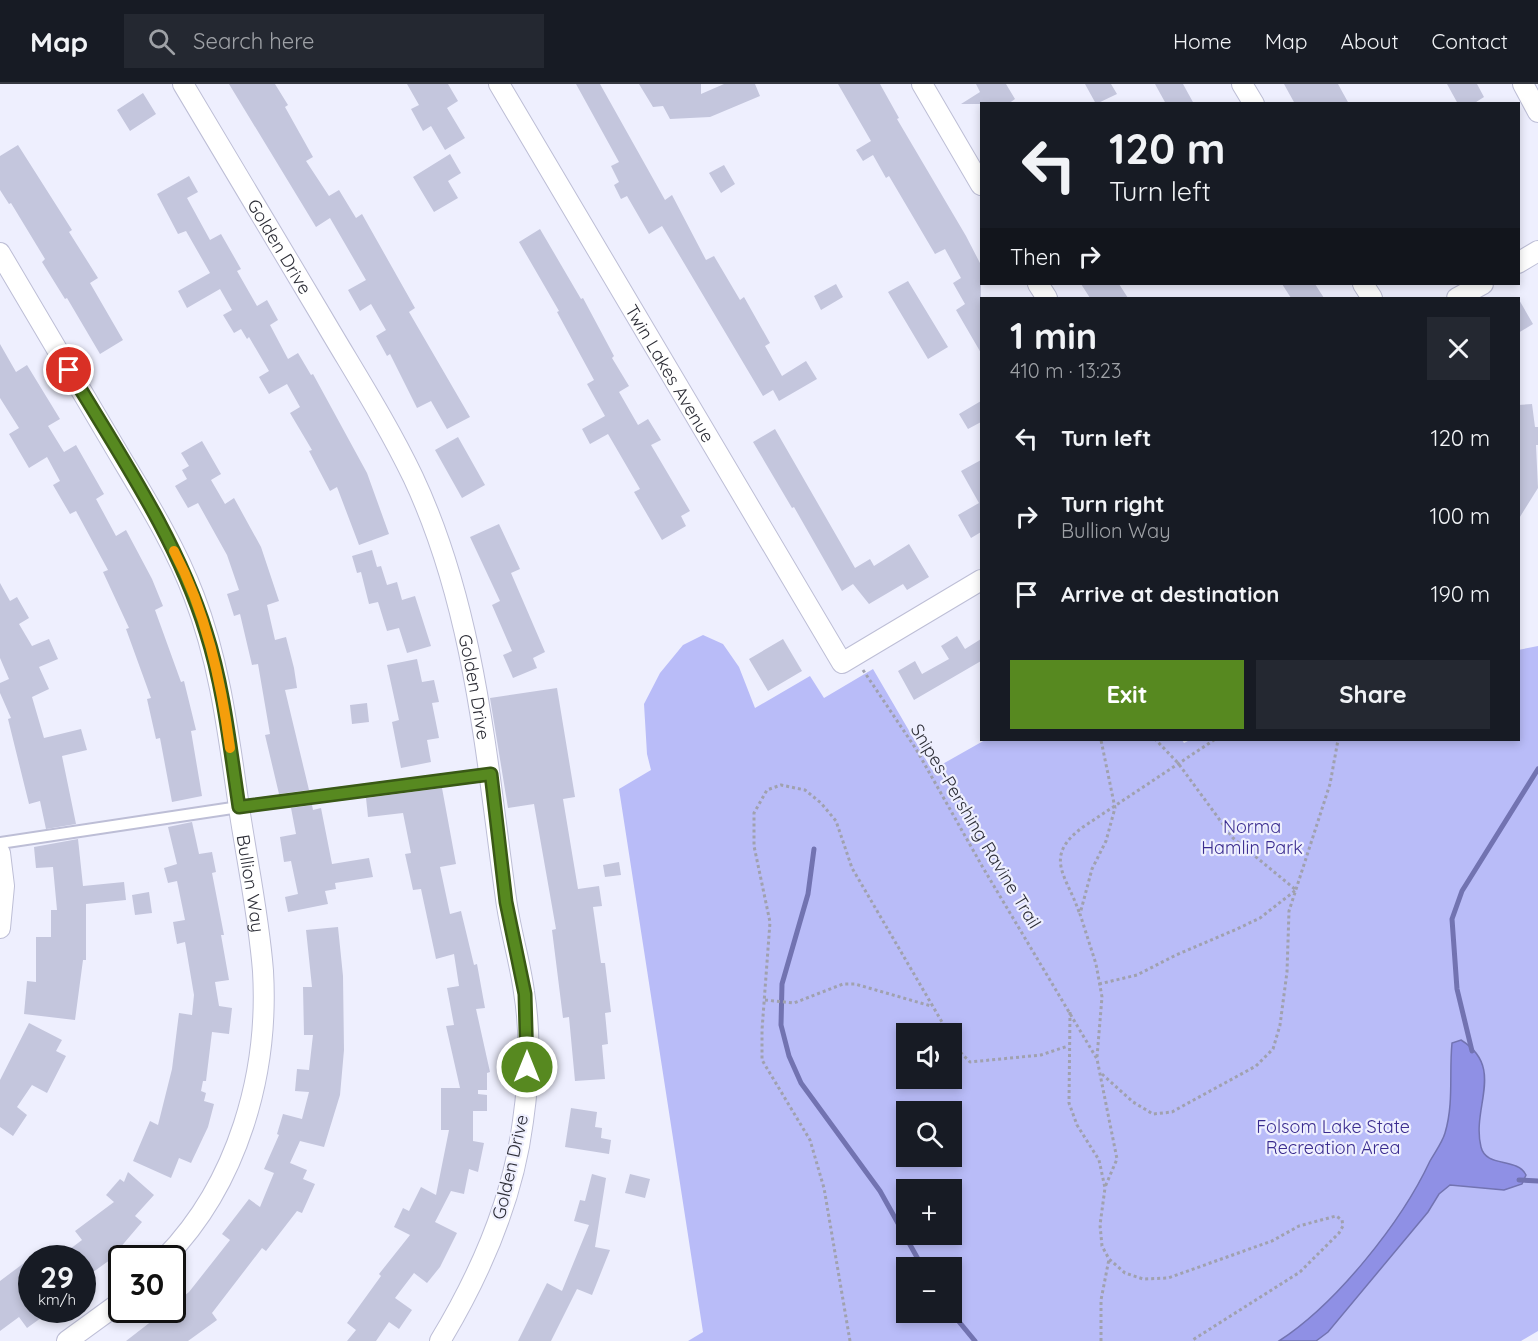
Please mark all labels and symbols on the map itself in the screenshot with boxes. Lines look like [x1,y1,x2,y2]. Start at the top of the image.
street label: Golden Drive [243,194,317,298]
street label: Twin Lakes Avenue [621,300,720,446]
pin [43,344,94,395]
street label: Golden Drive [454,632,496,741]
street label: Snipes-Pershing Ravine Trail [906,719,1046,933]
park label: Norma Hamlin Park [1201,815,1303,859]
street label: Bullion Way [232,833,270,934]
position arrow [495,1035,559,1099]
street label: Golden Drive [487,1112,533,1222]
park label: Folsom Lake State Recreation Area [1256,1115,1410,1159]
speed limit sign: 30 [108,1245,186,1323]

